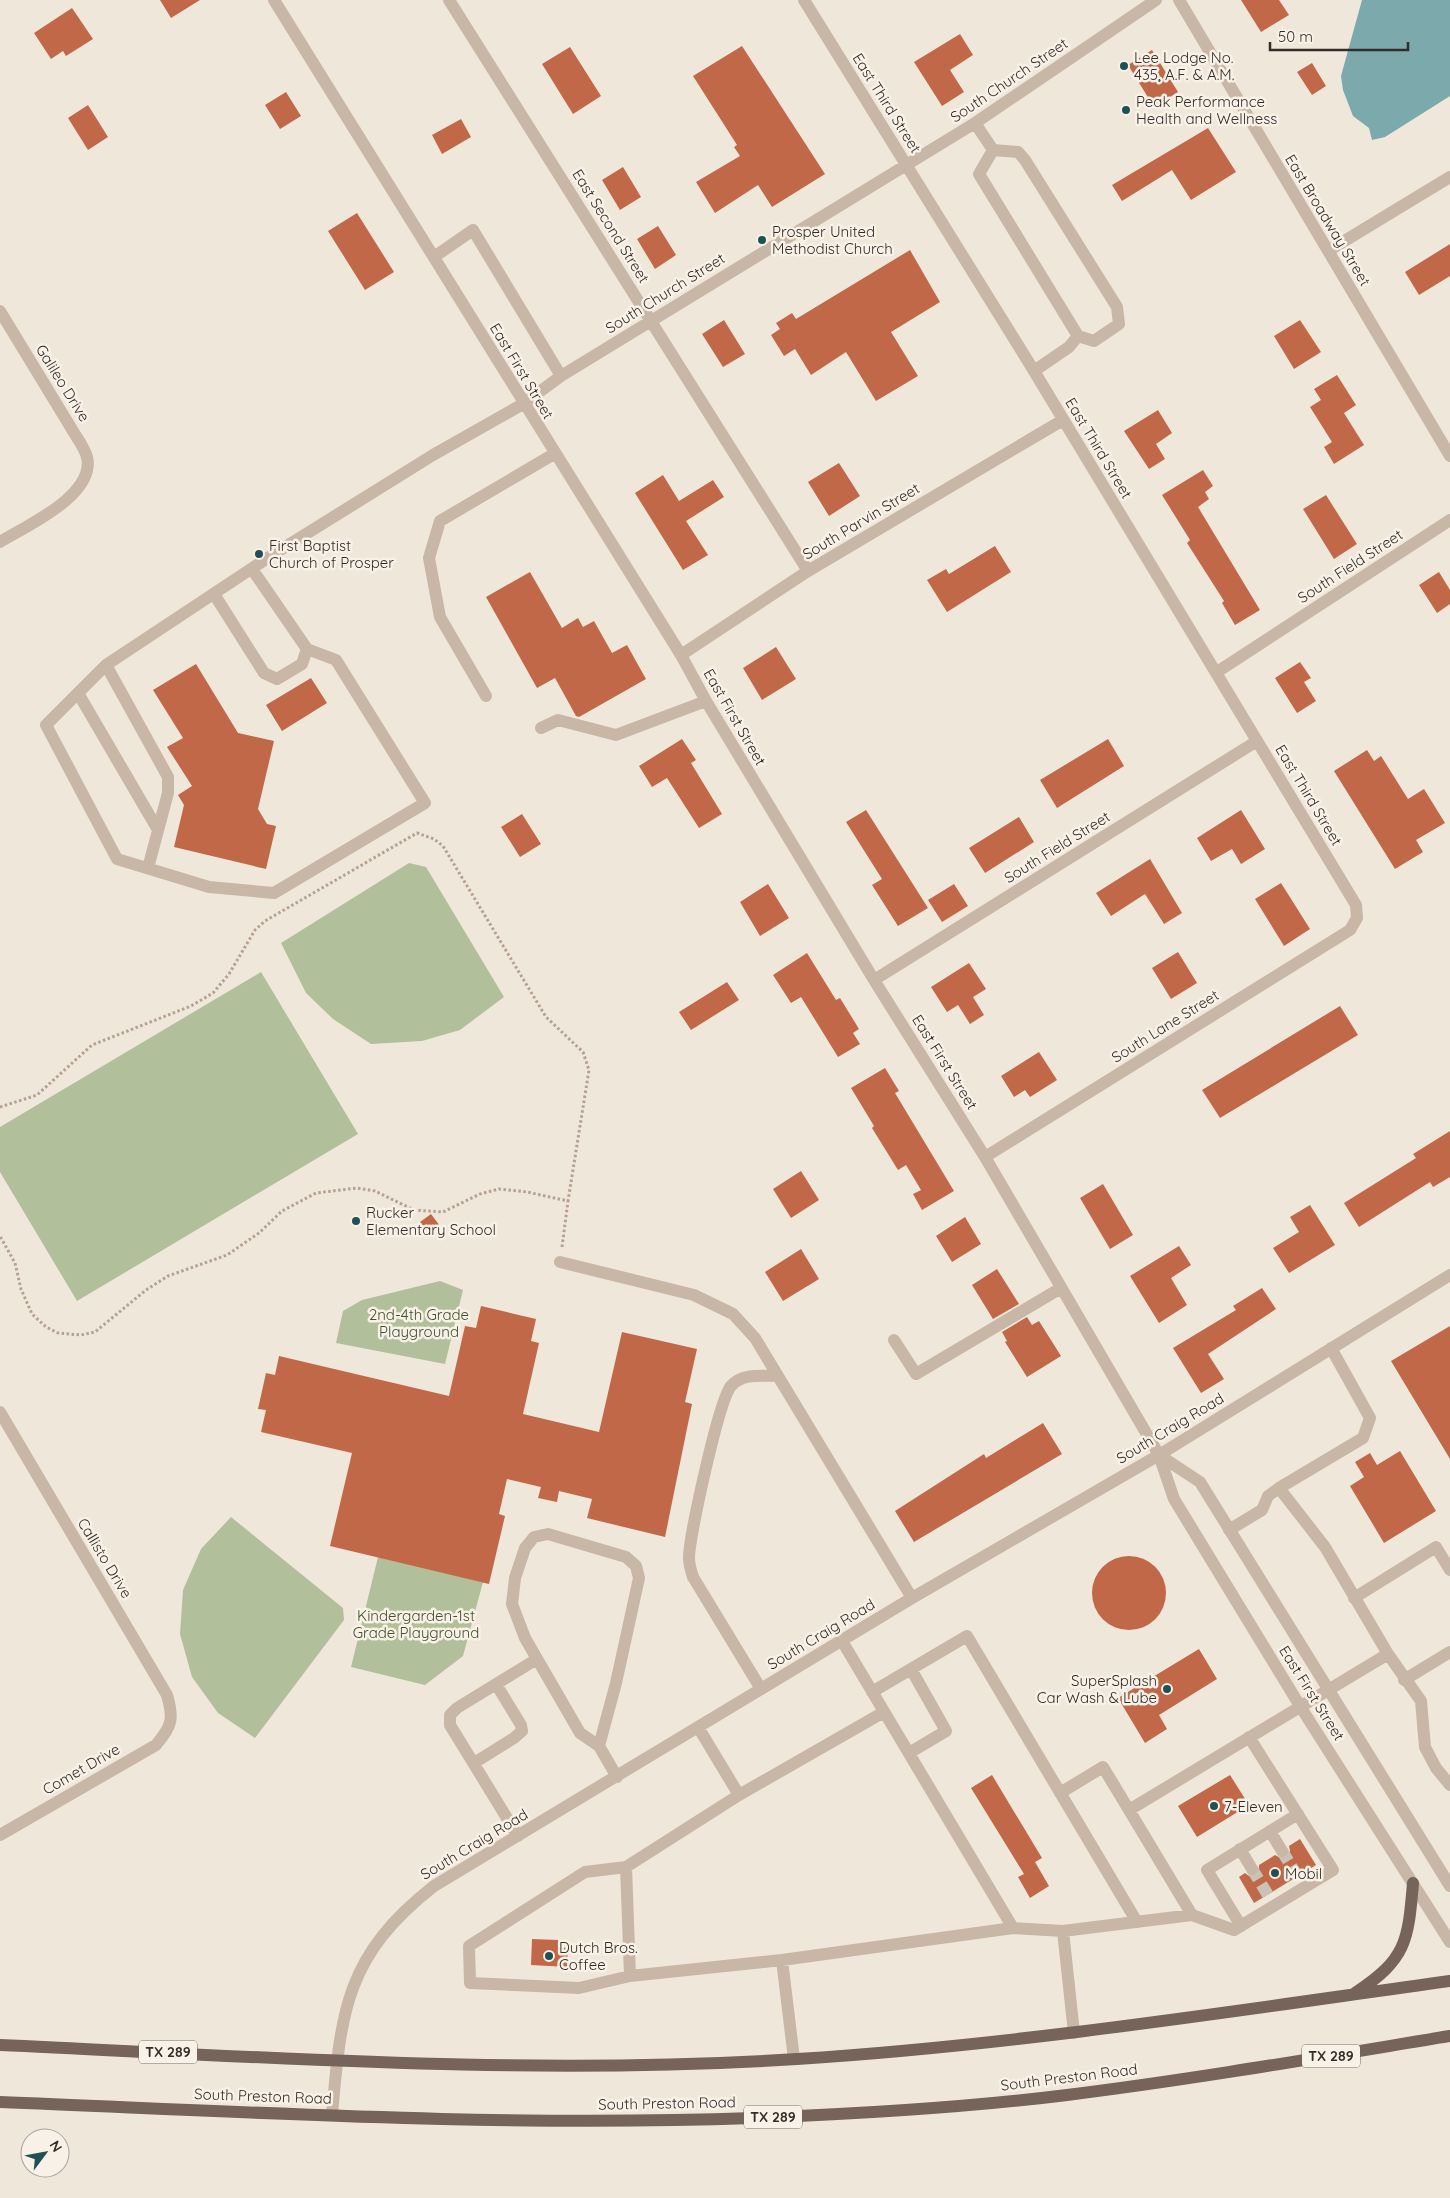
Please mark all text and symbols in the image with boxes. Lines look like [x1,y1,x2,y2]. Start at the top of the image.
scale bar [1270,20,1408,52]
text: 50 m [1278,27,1313,46]
street label: South Church Street [947,34,1071,126]
place label: Lee Lodge No. 435, A.F. & A.M. [1134,48,1235,84]
street label: East Third Street [849,50,925,156]
marker: Lee Lodge No. 435, A.F. & A.M. [1118,60,1130,72]
place label: Peak Performance Health and Wellness [1136,92,1277,128]
marker: Peak Performance Health and Wellness [1120,104,1132,116]
street label: East Broadway Street [1281,151,1375,289]
street label: East Second Street [568,166,654,286]
place label: Prosper United Methodist Church [772,222,893,258]
marker: Prosper United Methodist Church [756,234,768,246]
street label: South Church Street [602,249,728,337]
street label: East First Street [486,320,558,422]
street label: Galileo Drive [32,341,94,425]
street label: East Third Street [1061,394,1137,502]
street label: South Parvin Street [799,479,923,563]
street label: South Field Street [1294,525,1406,607]
place label: First Baptist Church of Prosper [269,536,394,572]
marker: First Baptist Church of Prosper [253,548,265,560]
street label: East First Street [700,665,770,769]
street label: East Third Street [1271,741,1347,849]
street label: South Field Street [1000,807,1114,887]
street label: South Lane Street [1108,985,1222,1067]
street label: East First Street [908,1011,982,1113]
place label: Rucker Elementary School [366,1203,496,1239]
marker: Rucker Elementary School [350,1215,362,1227]
park label: 2nd-4th Grade Playground [369,1305,469,1341]
street label: South Craig Road [1113,1388,1227,1468]
street label: Callisto Drive [74,1514,136,1602]
street label: South Craig Road [764,1594,878,1674]
park label: Kindergarden-1st Grade Playground [353,1606,479,1642]
street label: East First Street [1275,1642,1349,1744]
place label: SuperSplash Car Wash & Lube [1037,1671,1157,1707]
marker: SuperSplash Car Wash & Lube [1161,1683,1173,1695]
street label: Comet Drive [39,1739,123,1799]
place label: 7-Eleven [1224,1797,1283,1816]
marker: 7-Eleven [1208,1800,1220,1812]
street label: South Craig Road [417,1804,531,1884]
place label: Mobil [1285,1864,1322,1883]
marker: Mobil [1269,1867,1281,1879]
place label: Dutch Bros. Coffee [559,1938,638,1974]
marker: Dutch Bros. Coffee [543,1950,555,1962]
road number: TX 289 [139,2040,197,2064]
road number: TX 289 [1302,2044,1360,2068]
street label: South Preston Road [1000,2059,1138,2095]
street label: South Preston Road [194,2084,332,2108]
street label: South Preston Road [598,2092,736,2114]
road number: TX 289 [744,2106,802,2128]
north arrow [20,2128,70,2178]
text: N [46,2137,66,2155]

